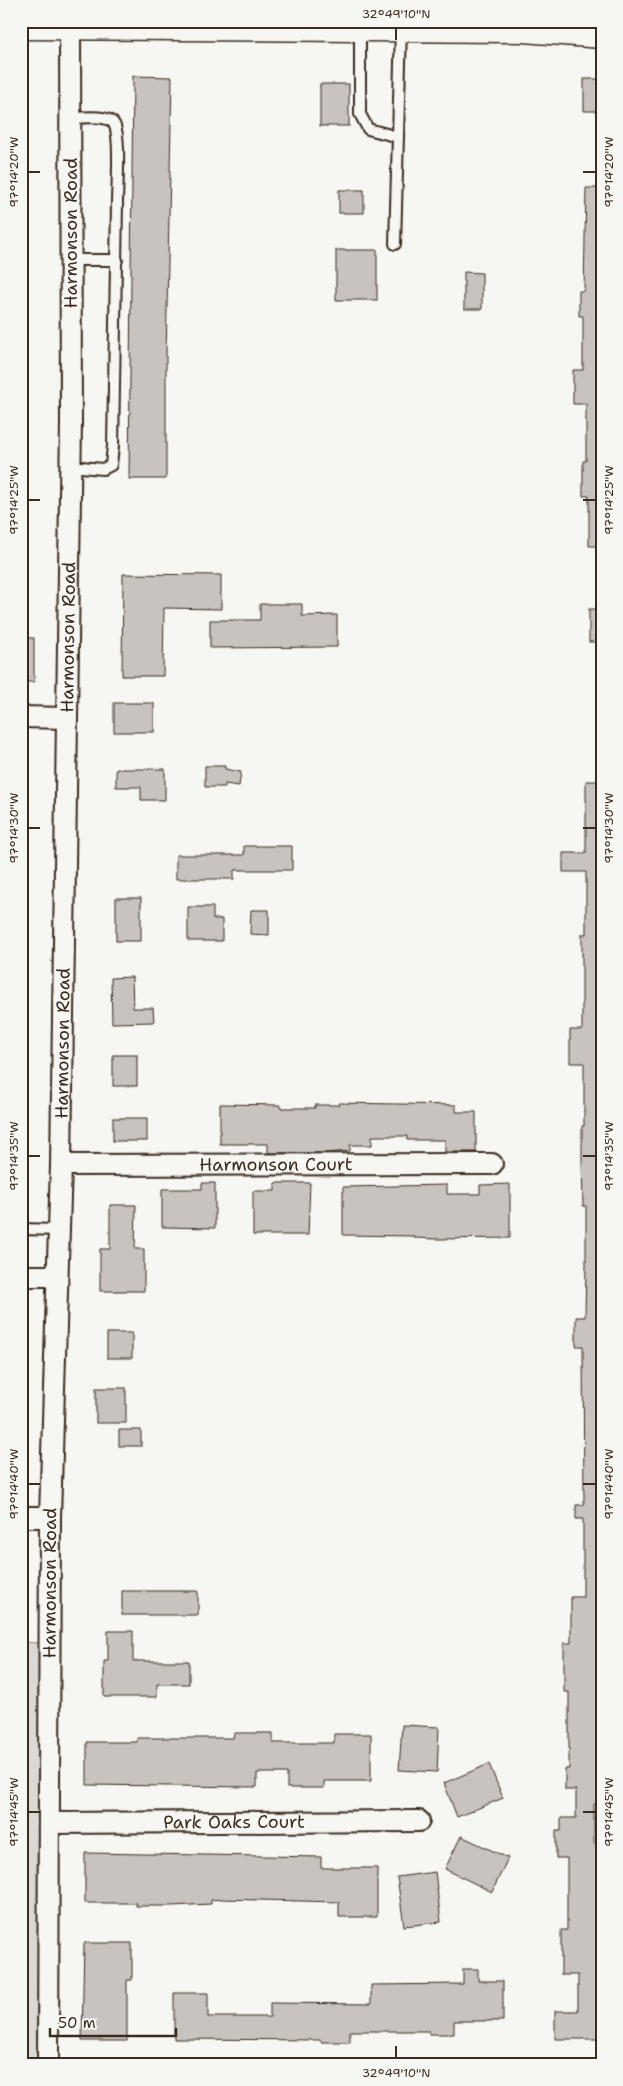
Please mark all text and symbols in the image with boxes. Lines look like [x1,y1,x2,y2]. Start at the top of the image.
text: 32°49'10"N [362,6,430,22]
text: 97°14'20"W [6,137,22,207]
text: 97°14'20"W [601,137,617,207]
street label: Harmonson Road [59,158,83,308]
text: 97°14'25"W [6,465,22,535]
text: 97°14'25"W [601,465,617,535]
street label: Harmonson Road [55,562,81,713]
text: 97°14'30"W [6,793,22,863]
text: 97°14'30"W [601,793,617,863]
street label: Harmonson Road [50,968,76,1119]
text: 97°14'35"W [6,1121,22,1191]
text: 97°14'35"W [601,1121,617,1191]
street label: Harmonson Court [199,1152,353,1177]
text: 97°14'40"W [6,1449,22,1519]
text: 97°14'40"W [601,1449,617,1519]
street label: Harmonson Road [37,1507,62,1659]
text: 97°14'45"W [6,1777,22,1847]
text: 97°14'45"W [601,1777,617,1847]
street label: Park Oaks Court [163,1810,305,1834]
scale bar [50,2006,176,2038]
text: 50 m [58,2013,96,2033]
text: 32°49'10"N [362,2065,430,2081]

